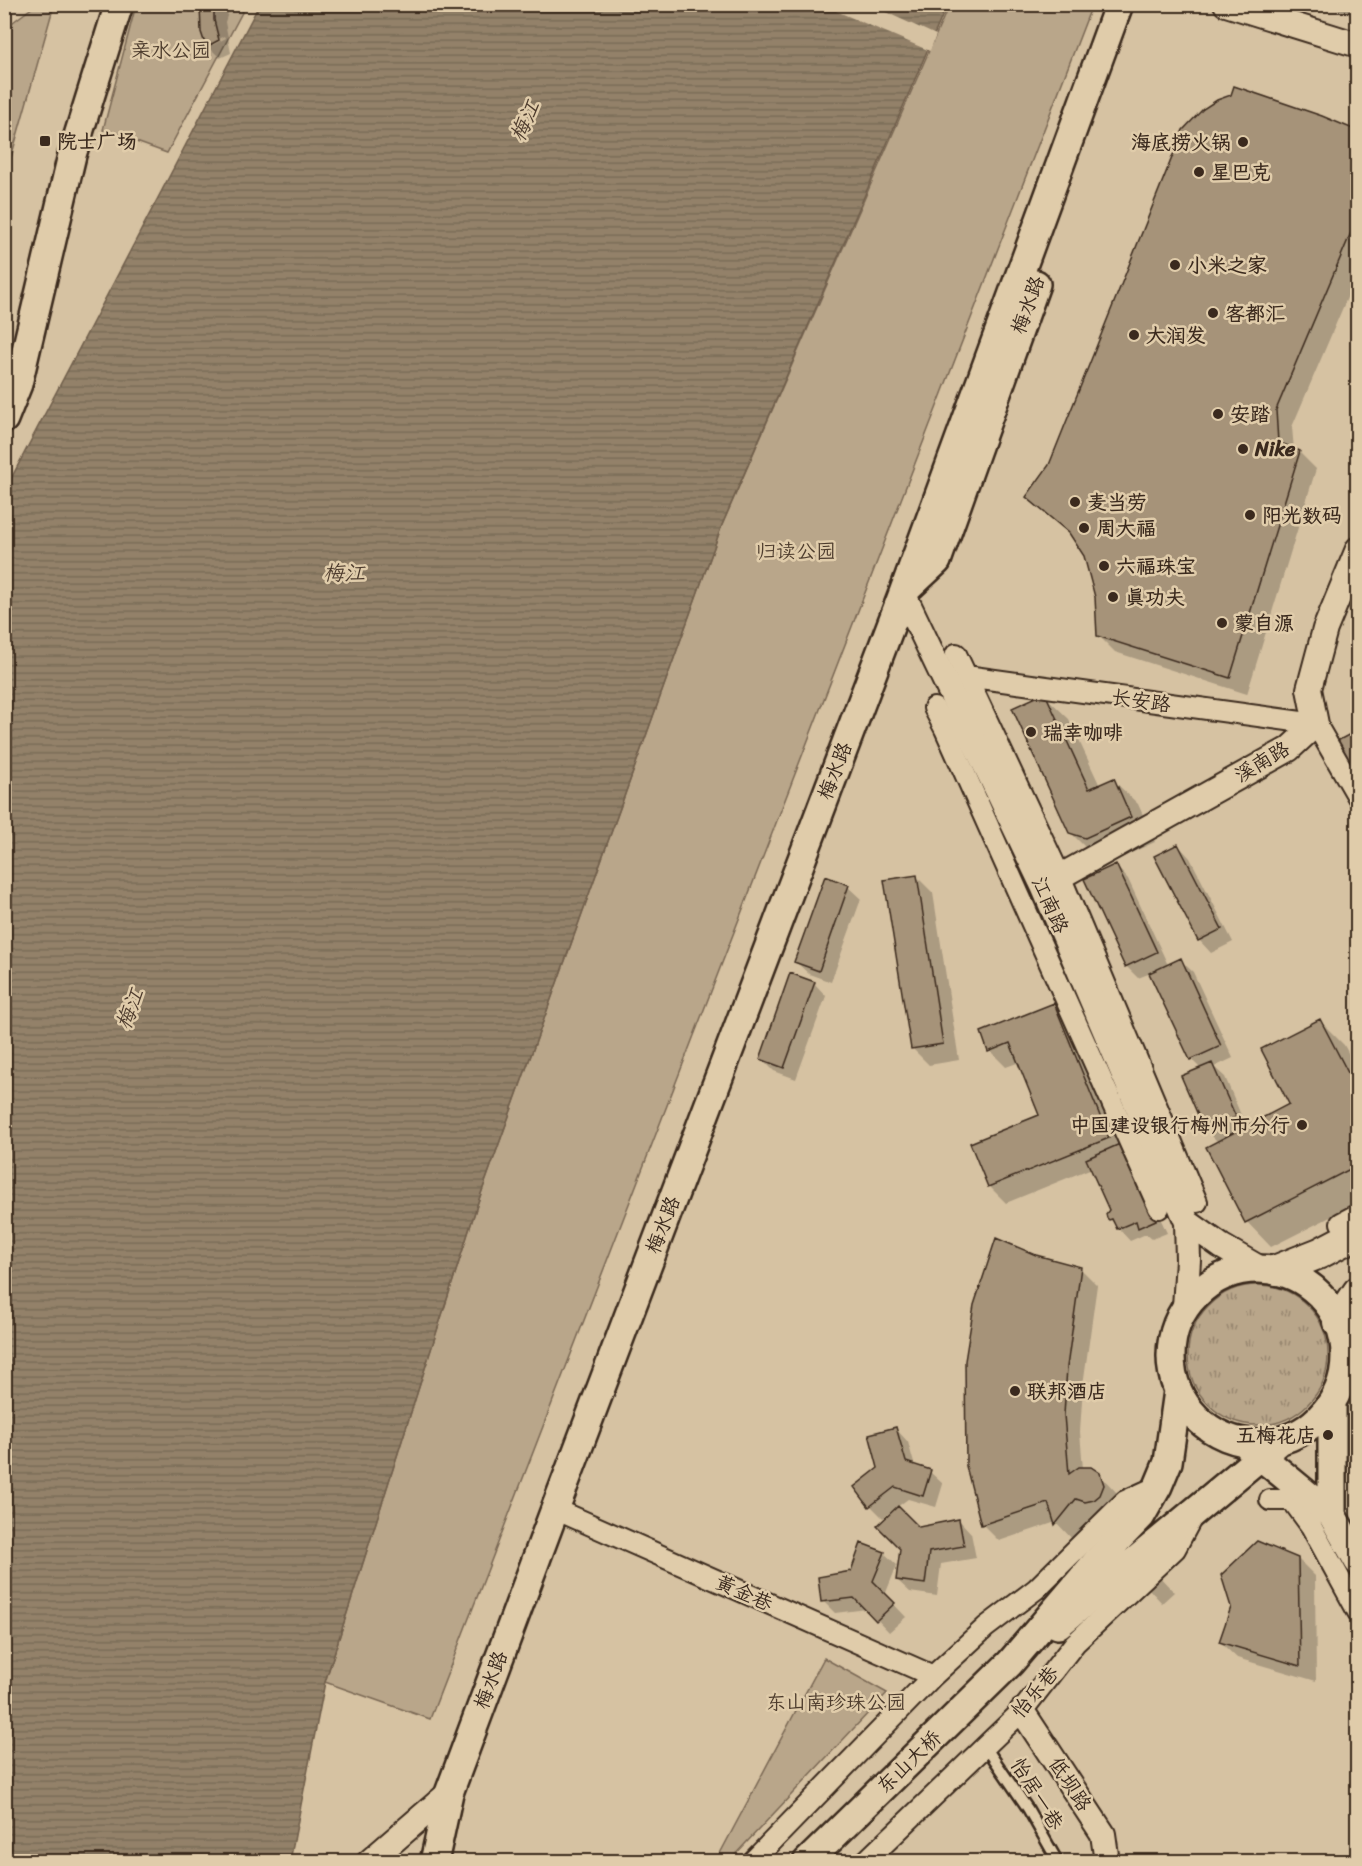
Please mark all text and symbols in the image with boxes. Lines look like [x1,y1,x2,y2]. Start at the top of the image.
park label: 亲水公园 [131,33,211,68]
water label: 梅江 [499,93,551,148]
place label: 院士广场 [57,124,137,159]
place label: 海底捞火锅 [1131,125,1231,160]
marker: 院士广场 [38,134,52,148]
marker: 海底捞火锅 [1236,135,1250,149]
place label: 星巴克 [1211,155,1271,190]
marker: 星巴克 [1192,165,1206,179]
place label: 小米之家 [1187,248,1267,283]
marker: 小米之家 [1168,258,1182,272]
street label: 梅水路 [1001,270,1055,339]
place label: 客都汇 [1225,296,1285,331]
marker: 客都汇 [1206,306,1220,320]
place label: 大润发 [1146,318,1206,353]
marker: 大润发 [1127,328,1141,342]
place label: 安踏 [1230,397,1270,432]
marker: 安踏 [1211,407,1225,421]
place label: Nike [1254,432,1296,467]
marker: Nike [1236,442,1250,456]
place label: 麦当劳 [1087,485,1147,520]
marker: 麦当劳 [1068,495,1082,509]
place label: 阳光数码 [1262,498,1342,533]
marker: 阳光数码 [1243,508,1257,522]
place label: 周大福 [1096,511,1156,546]
marker: 周大福 [1077,521,1091,535]
park label: 归读公园 [756,534,836,569]
place label: 六福珠宝 [1116,549,1196,584]
water label: 梅江 [323,554,366,592]
marker: 六福珠宝 [1097,559,1111,573]
place label: 真功夫 [1125,580,1185,615]
marker: 真功夫 [1106,590,1120,604]
place label: 蒙自源 [1234,606,1294,641]
marker: 蒙自源 [1215,616,1229,630]
street label: 长安路 [1109,679,1174,723]
place label: 瑞幸咖啡 [1043,715,1123,750]
marker: 瑞幸咖啡 [1024,725,1038,739]
street label: 溪南路 [1227,731,1298,792]
street label: 梅水路 [808,736,862,805]
street label: 江南路 [1022,870,1079,940]
water label: 梅江 [105,982,156,1035]
place label: 中国建设银行梅州市分行 [1070,1108,1290,1143]
marker: 中国建设银行梅州市分行 [1295,1118,1309,1132]
street label: 梅水路 [636,1190,690,1259]
place label: 联邦酒店 [1027,1374,1107,1409]
marker: 联邦酒店 [1008,1384,1022,1398]
place label: 五梅花店 [1236,1418,1316,1453]
marker: 五梅花店 [1321,1428,1335,1442]
street label: 黄金巷 [709,1565,779,1622]
street label: 梅水路 [464,1645,518,1714]
street label: 怡乐巷 [1002,1657,1068,1726]
park label: 东山南珍珠公园 [766,1685,906,1720]
street label: 东山大桥 [868,1722,950,1802]
street label: 低坝路 [1039,1749,1102,1820]
street label: 怡居一巷 [1001,1751,1074,1838]

